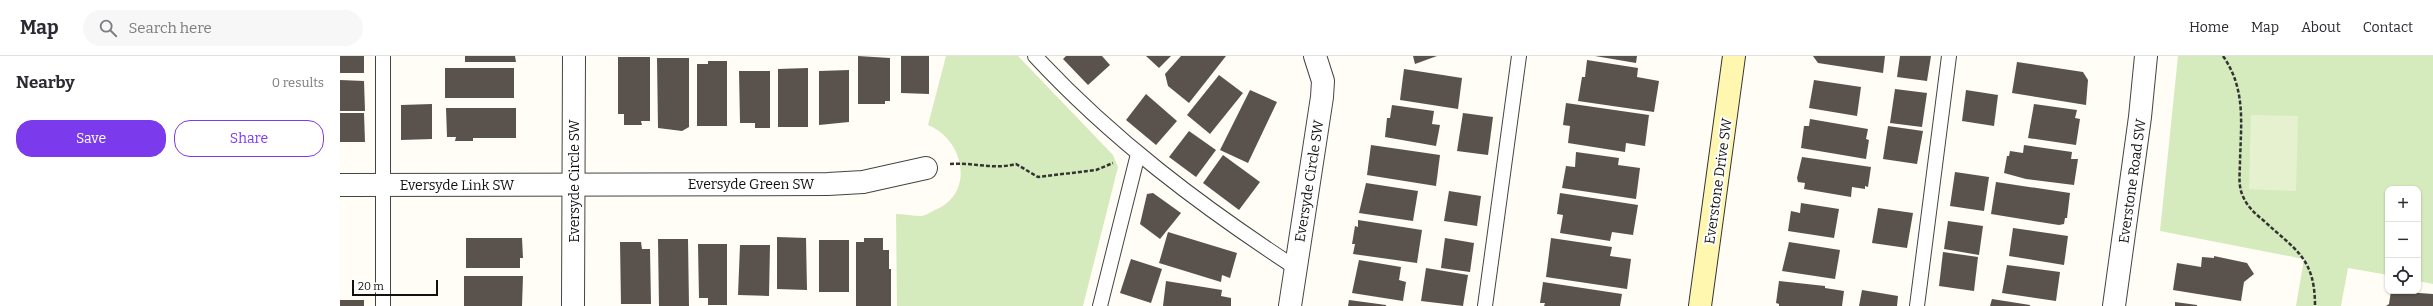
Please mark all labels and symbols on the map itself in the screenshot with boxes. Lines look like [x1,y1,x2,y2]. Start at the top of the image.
street label: Everstone Drive SW [1701,116,1736,245]
street label: Everstone Road SW [2115,117,2150,244]
street label: Eversyde Circle SW [1291,118,1328,243]
street label: Eversyde Circle SW [566,119,583,243]
street label: Eversyde Green SW [688,176,815,193]
street label: Eversyde Link SW [400,177,515,194]
scale bar [352,278,438,297]

